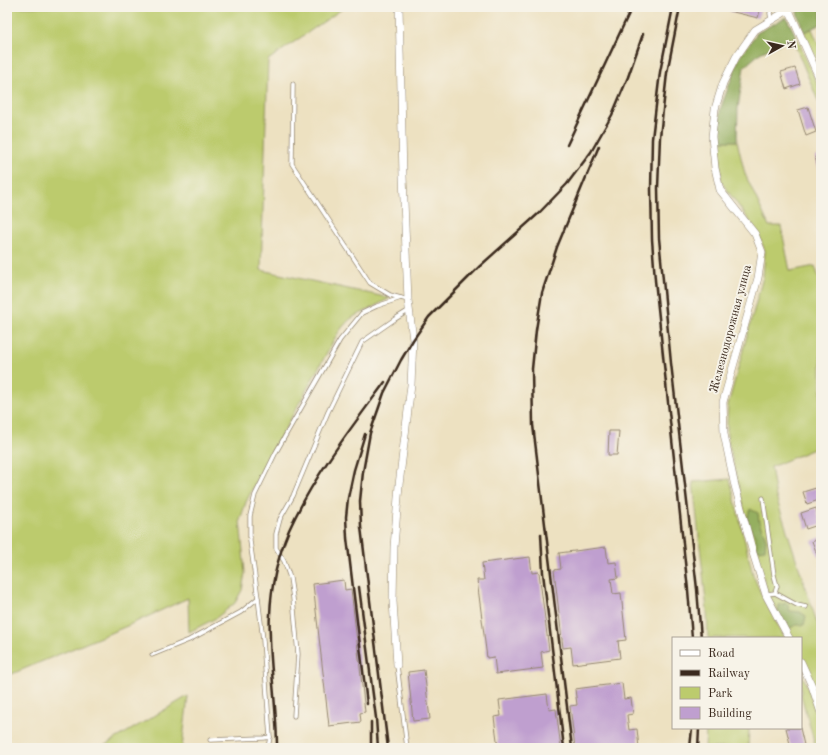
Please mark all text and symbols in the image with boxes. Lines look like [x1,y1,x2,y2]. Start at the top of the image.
north arrow [762,26,802,66]
text: N [784,40,797,50]
street label: Железнодорожная улица [708,264,754,394]
legend [672,637,802,729]
text: Road [708,648,735,660]
text: Railway [708,668,751,680]
text: Park [708,688,733,700]
text: Building [708,708,752,720]

